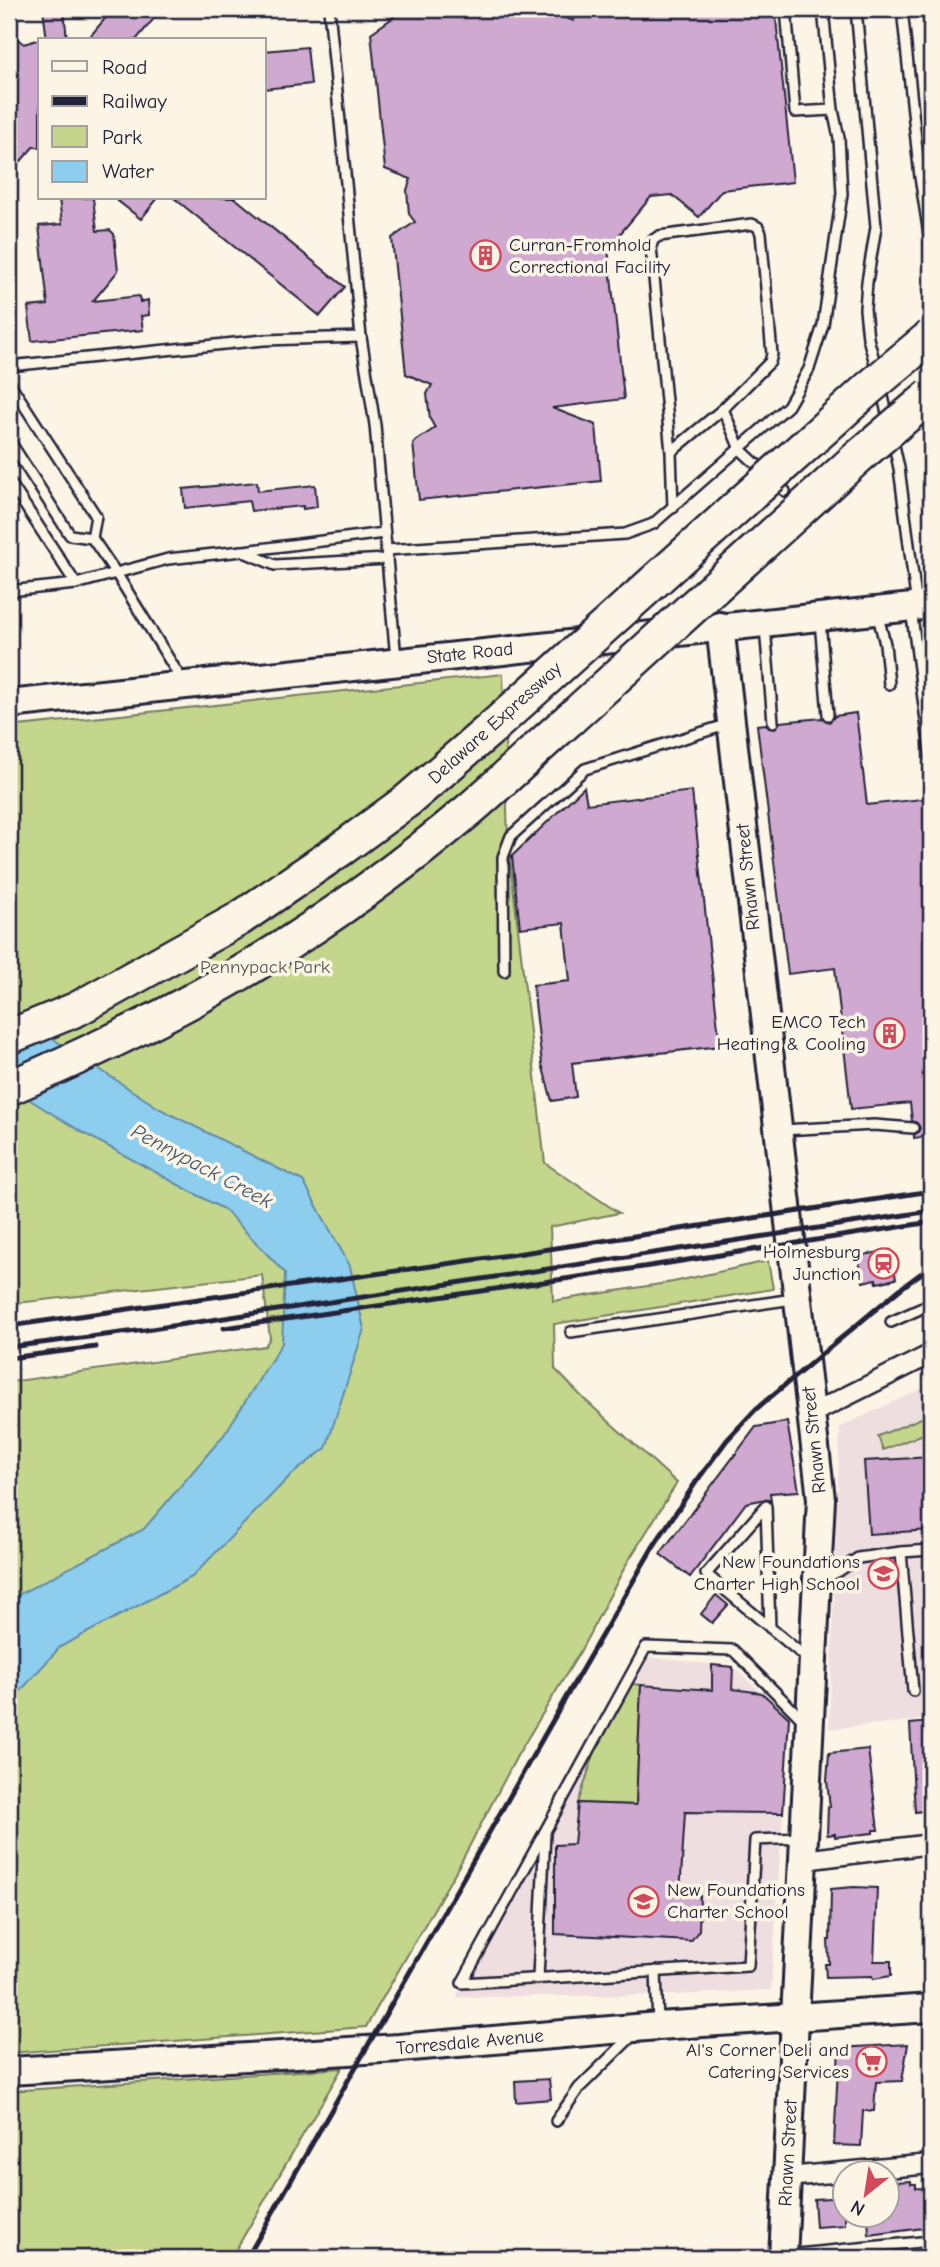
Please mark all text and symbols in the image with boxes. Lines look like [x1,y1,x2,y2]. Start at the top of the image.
legend [38,38,266,200]
text: Road [102,55,147,79]
text: Railway [102,89,167,113]
text: Park [102,125,142,149]
text: Water [102,159,155,183]
place label: Curran-Fromhold Correctional Facility [509,234,671,278]
building icon: Curran-Fromhold Correctional Facility [469,239,503,273]
street label: State Road [426,638,514,668]
street label: Delaware Expressway [424,657,567,789]
street label: Rhawn Street [731,822,765,931]
park label: Pennypack Park [200,956,331,978]
place label: EMCO Tech Heating & Cooling [717,1011,866,1055]
building icon: EMCO Tech Heating & Cooling [872,1016,906,1050]
water label: Pennypack Creek [127,1119,277,1214]
place label: Holmesburg Junction [763,1241,861,1285]
station icon: Holmesburg Junction [867,1246,901,1280]
street label: Rhawn Street [797,1385,831,1494]
place label: New Foundations Charter High School [694,1551,860,1595]
school or university icon: New Foundations Charter High School [866,1556,900,1590]
place label: New Foundations Charter School [667,1879,805,1923]
school or university icon: New Foundations Charter School [627,1884,661,1918]
street label: Torresdale Avenue [395,2025,545,2059]
place label: Al's Corner Deli and Catering Services [686,2039,849,2083]
supermarket icon: Al's Corner Deli and Catering Services [855,2044,889,2078]
street label: Rhawn Street [774,2098,802,2207]
north arrow [832,2158,902,2228]
text: N [847,2195,869,2220]

